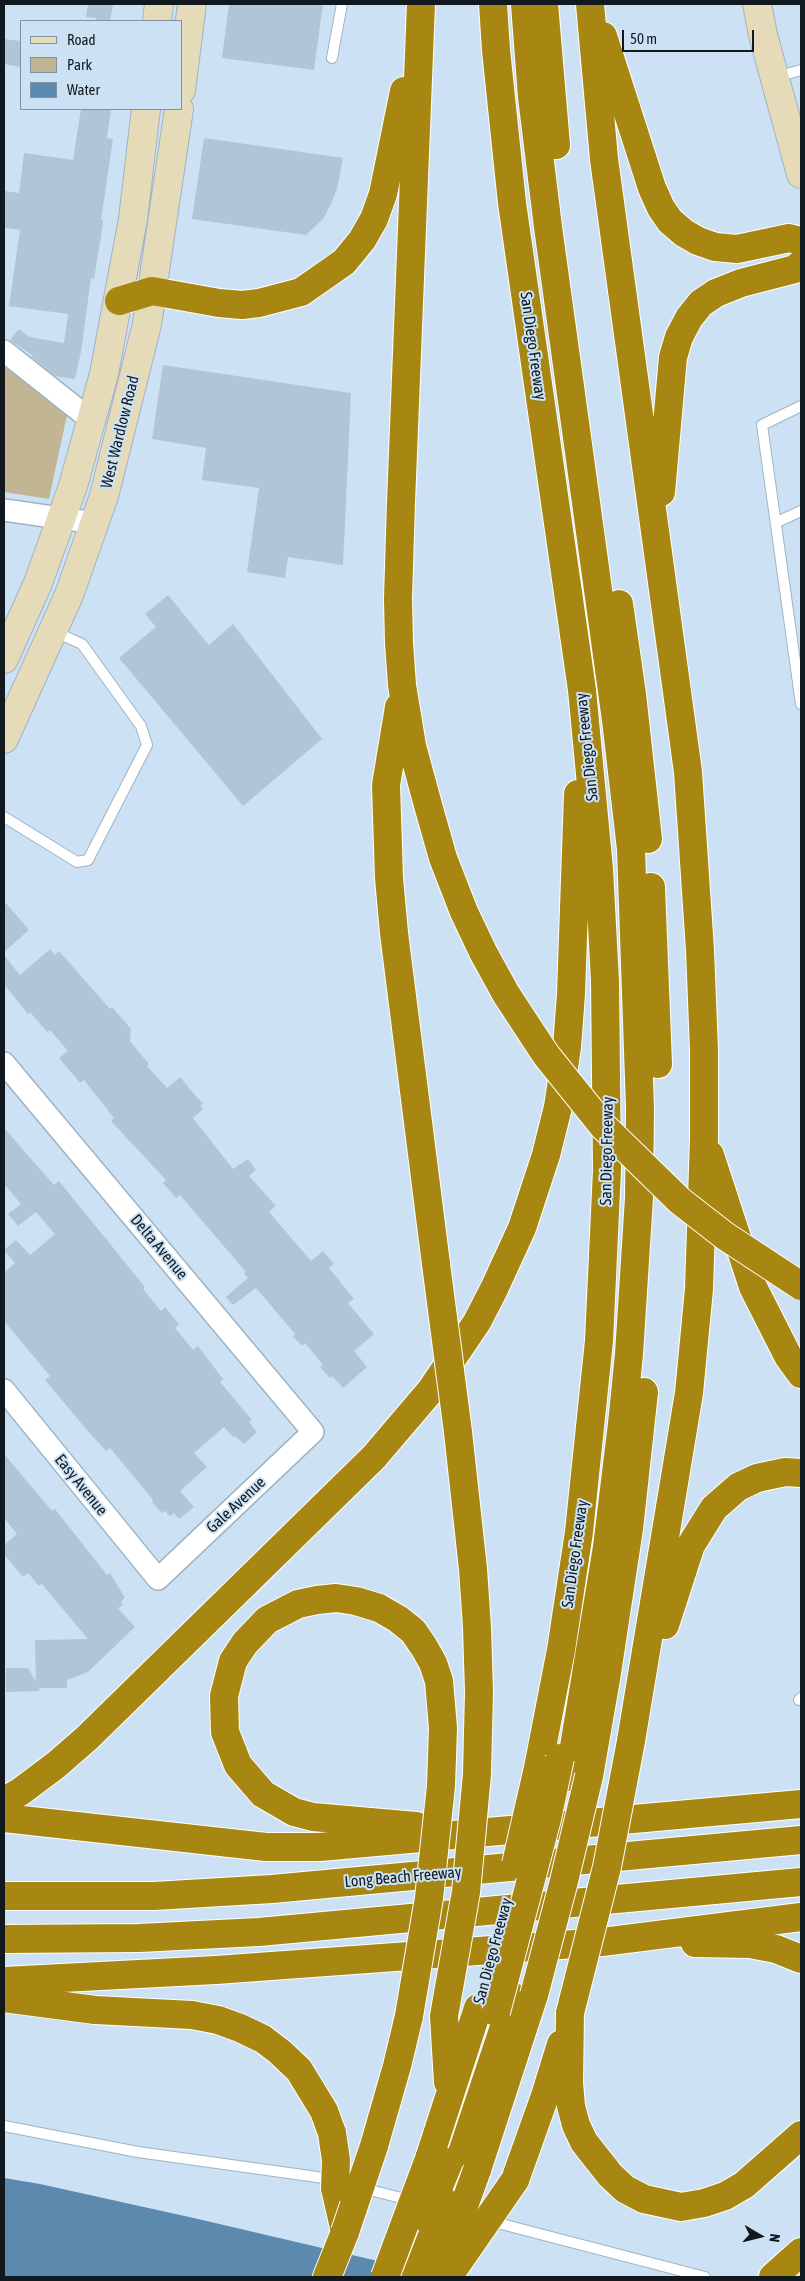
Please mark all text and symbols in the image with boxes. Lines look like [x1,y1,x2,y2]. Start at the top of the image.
legend [20,20,182,110]
scale bar [625,20,758,52]
text: 50 m [630,30,657,47]
text: Road [67,31,96,48]
text: Park [67,56,92,73]
text: Water [67,81,100,98]
street label: San Diego Freeway [516,291,550,401]
street label: West Wardlow Road [97,374,143,490]
street label: San Diego Freeway [572,692,602,802]
street label: San Diego Freeway [596,1096,618,1206]
street label: Delta Avenue [126,1211,192,1283]
street label: Easy Avenue [51,1451,111,1519]
street label: Gale Avenue [202,1473,270,1537]
street label: San Diego Freeway [558,1499,592,1609]
street label: Long Beach Freeway [344,1862,462,1892]
street label: San Diego Freeway [470,1896,516,2006]
north arrow [735,2211,785,2261]
text: N [766,2233,783,2243]

